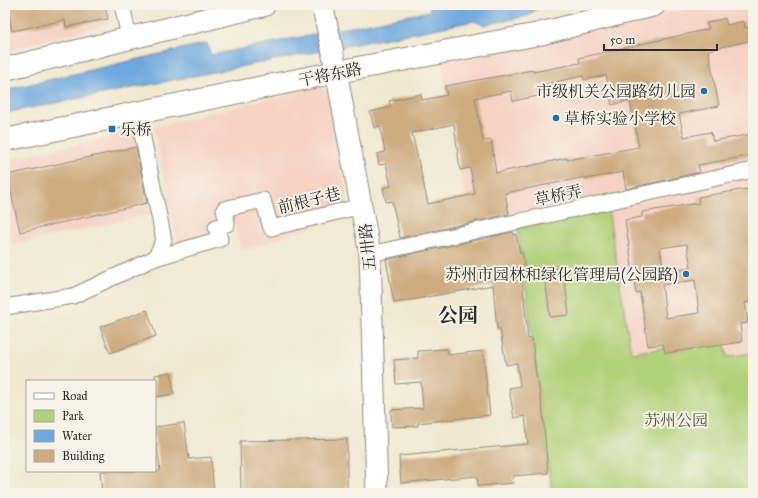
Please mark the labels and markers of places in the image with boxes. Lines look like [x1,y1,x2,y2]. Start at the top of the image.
place label: 市级机关公园路幼儿园 [536,82,696,101]
marker: 市级机关公园路幼儿园 [699,86,709,96]
place label: 草桥实验小学校 [564,109,676,128]
marker: 草桥实验小学校 [551,113,561,123]
place label: 乐桥 [120,120,152,139]
marker: 乐桥 [107,124,117,134]
place label: 苏州市园林和绿化管理局(公园路) [445,265,678,285]
marker: 苏州市园林和绿化管理局(公园路) [681,269,691,279]

